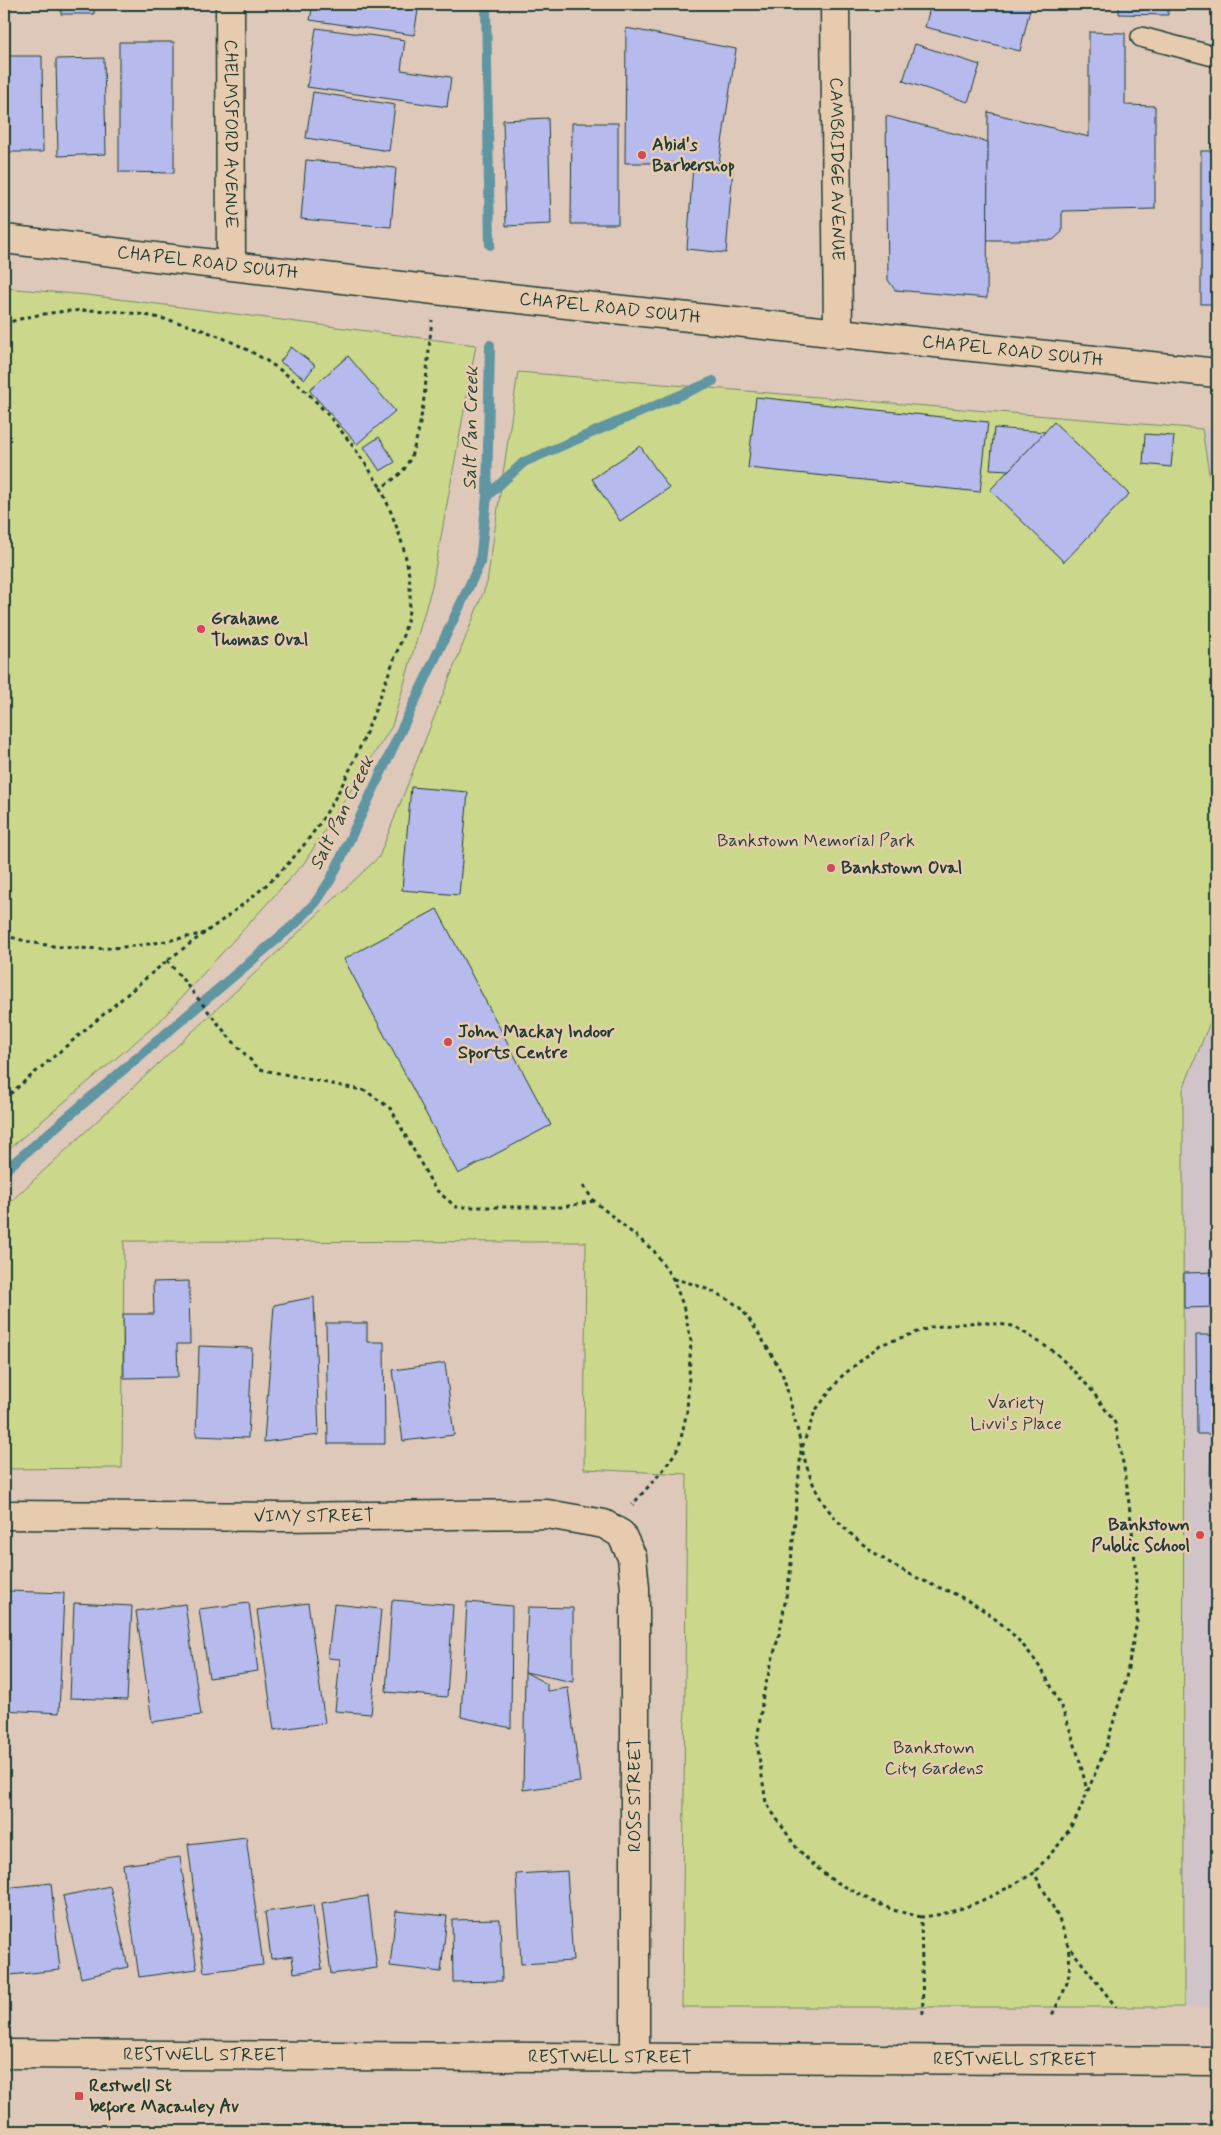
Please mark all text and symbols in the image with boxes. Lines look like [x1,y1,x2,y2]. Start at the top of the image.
street label: CHELMSFORD AVENUE [218,39,243,229]
street label: CAMBRIDGE AVENUE [824,77,849,261]
place label: Abid's Barbershop [652,133,735,178]
marker: Abid's Barbershop [636,149,648,161]
street label: CHAPEL ROAD SOUTH [116,240,300,286]
street label: CHAPEL ROAD SOUTH [518,287,702,330]
street label: CHAPEL ROAD SOUTH [921,330,1105,373]
water label: Salt Pan Creek [457,365,485,490]
place label: Grahame Thomas Oval [211,607,308,652]
marker: Grahame Thomas Oval [195,623,207,635]
water label: Salt Pan Creek [304,751,381,874]
park label: Bankstown Memorial Park [717,829,915,853]
place label: Bankstown Oval [841,856,962,880]
marker: Bankstown Oval [825,862,837,874]
place label: John Mackay Indoor Sports Centre [458,1020,615,1065]
marker: John Mackay Indoor Sports Centre [442,1036,454,1048]
park label: Variety Livvi's Place [970,1391,1062,1436]
street label: VIMY STREET [254,1504,374,1529]
place label: Bankstown Public School [1092,1513,1190,1558]
marker: Bankstown Public School [1194,1529,1206,1541]
park label: Bankstown City Gardens [885,1736,983,1781]
street label: ROSS STREET [623,1738,647,1852]
street label: RESTWELL STREET [123,2043,287,2068]
street label: RESTWELL STREET [528,2045,692,2070]
street label: RESTWELL STREET [933,2047,1097,2072]
place label: Restwell St before Macauley Av [89,2074,239,2121]
marker: Restwell St before Macauley Av [73,2090,85,2102]

